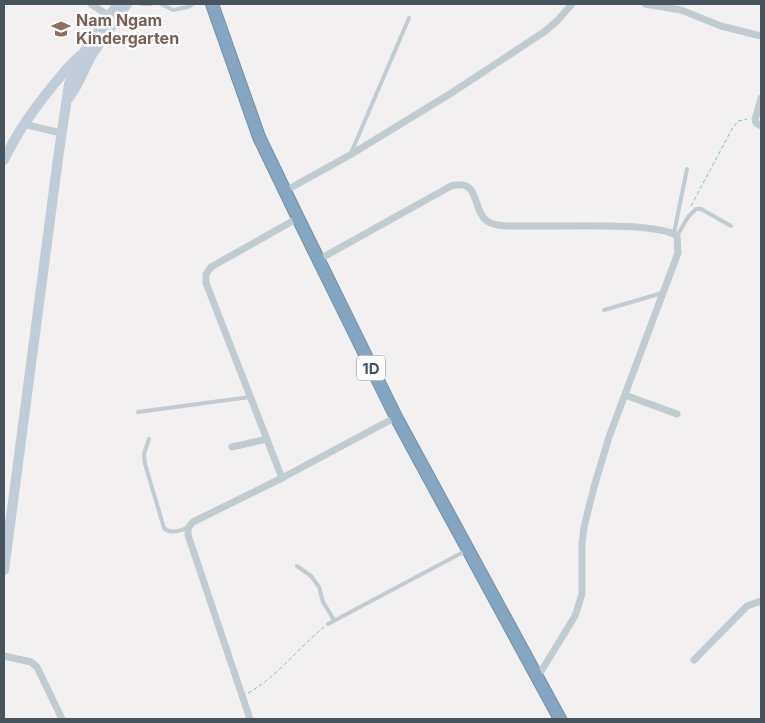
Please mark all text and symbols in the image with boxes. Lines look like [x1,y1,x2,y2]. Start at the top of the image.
place label: Nam Ngam Kindergarten [76,10,179,48]
school or university icon: Nam Ngam Kindergarten [50,18,72,40]
road number: 1D [357,356,385,380]

